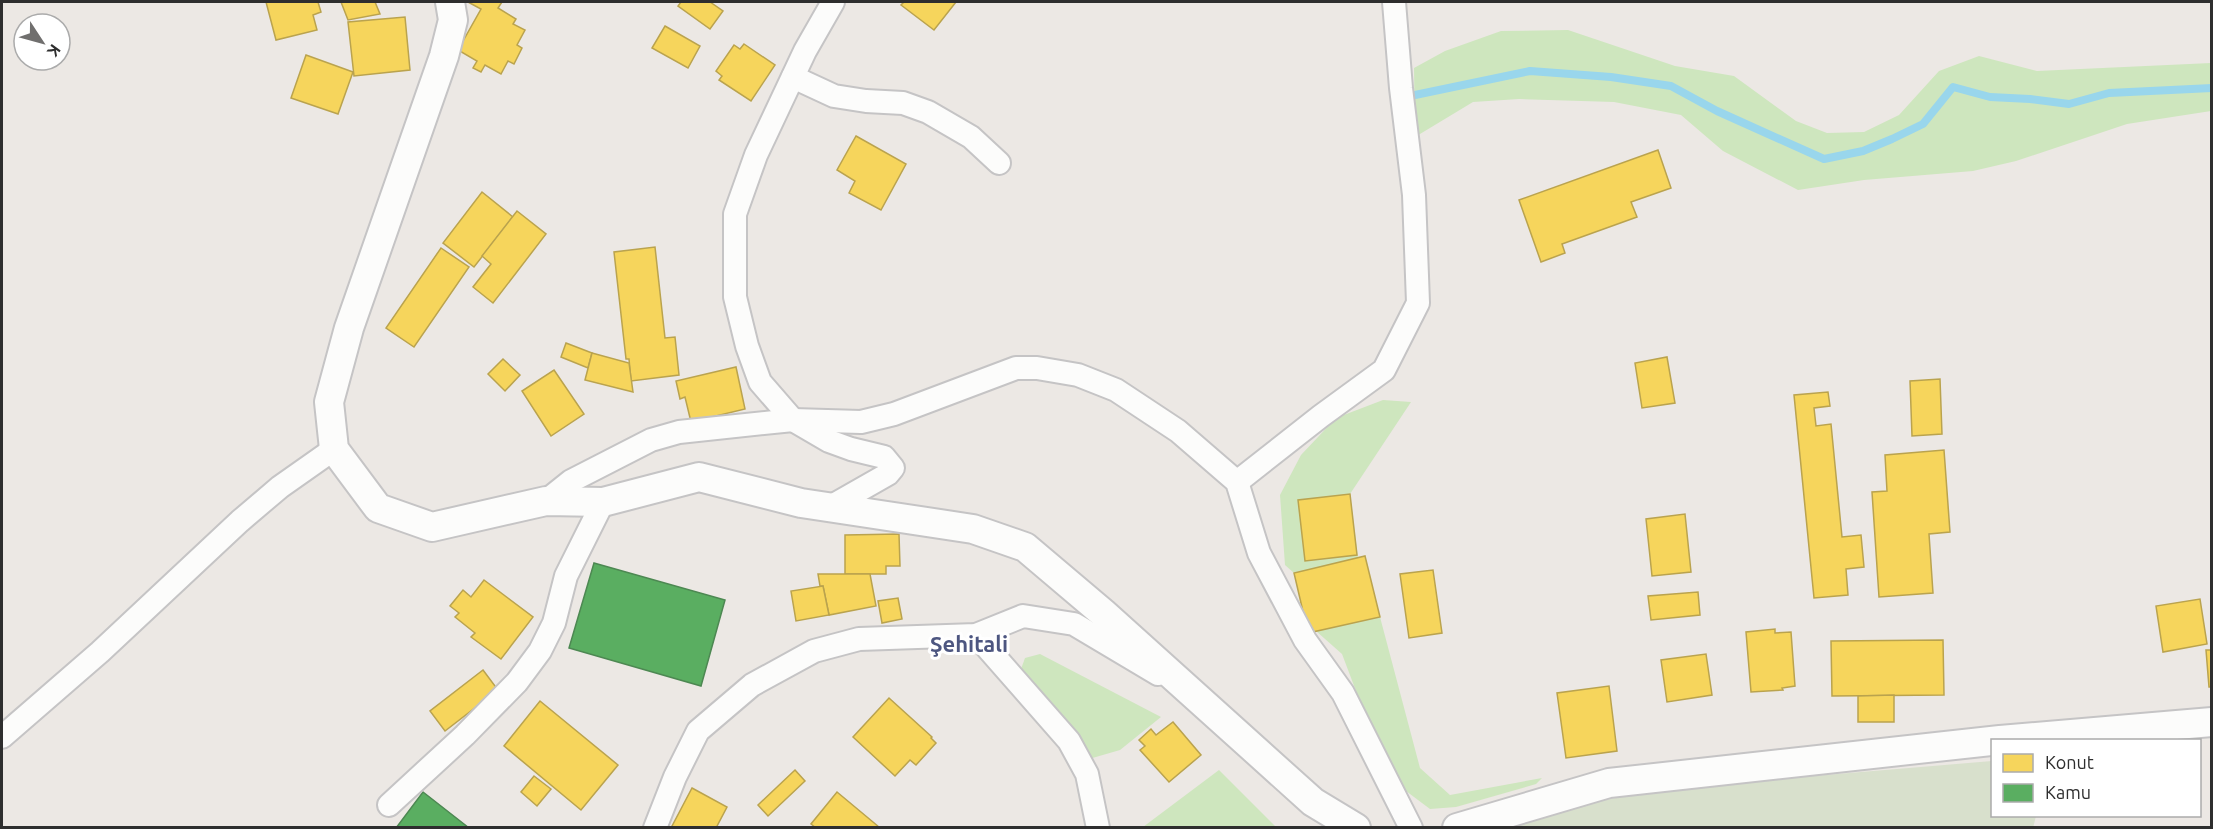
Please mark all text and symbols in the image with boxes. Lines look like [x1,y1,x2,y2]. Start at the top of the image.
north arrow [12,12,72,72]
text: K [44,41,65,61]
district label: Şehitali [930,631,1008,657]
legend [1991,739,2201,817]
text: Konut [2045,752,2094,772]
text: Kamu [2045,782,2091,802]

